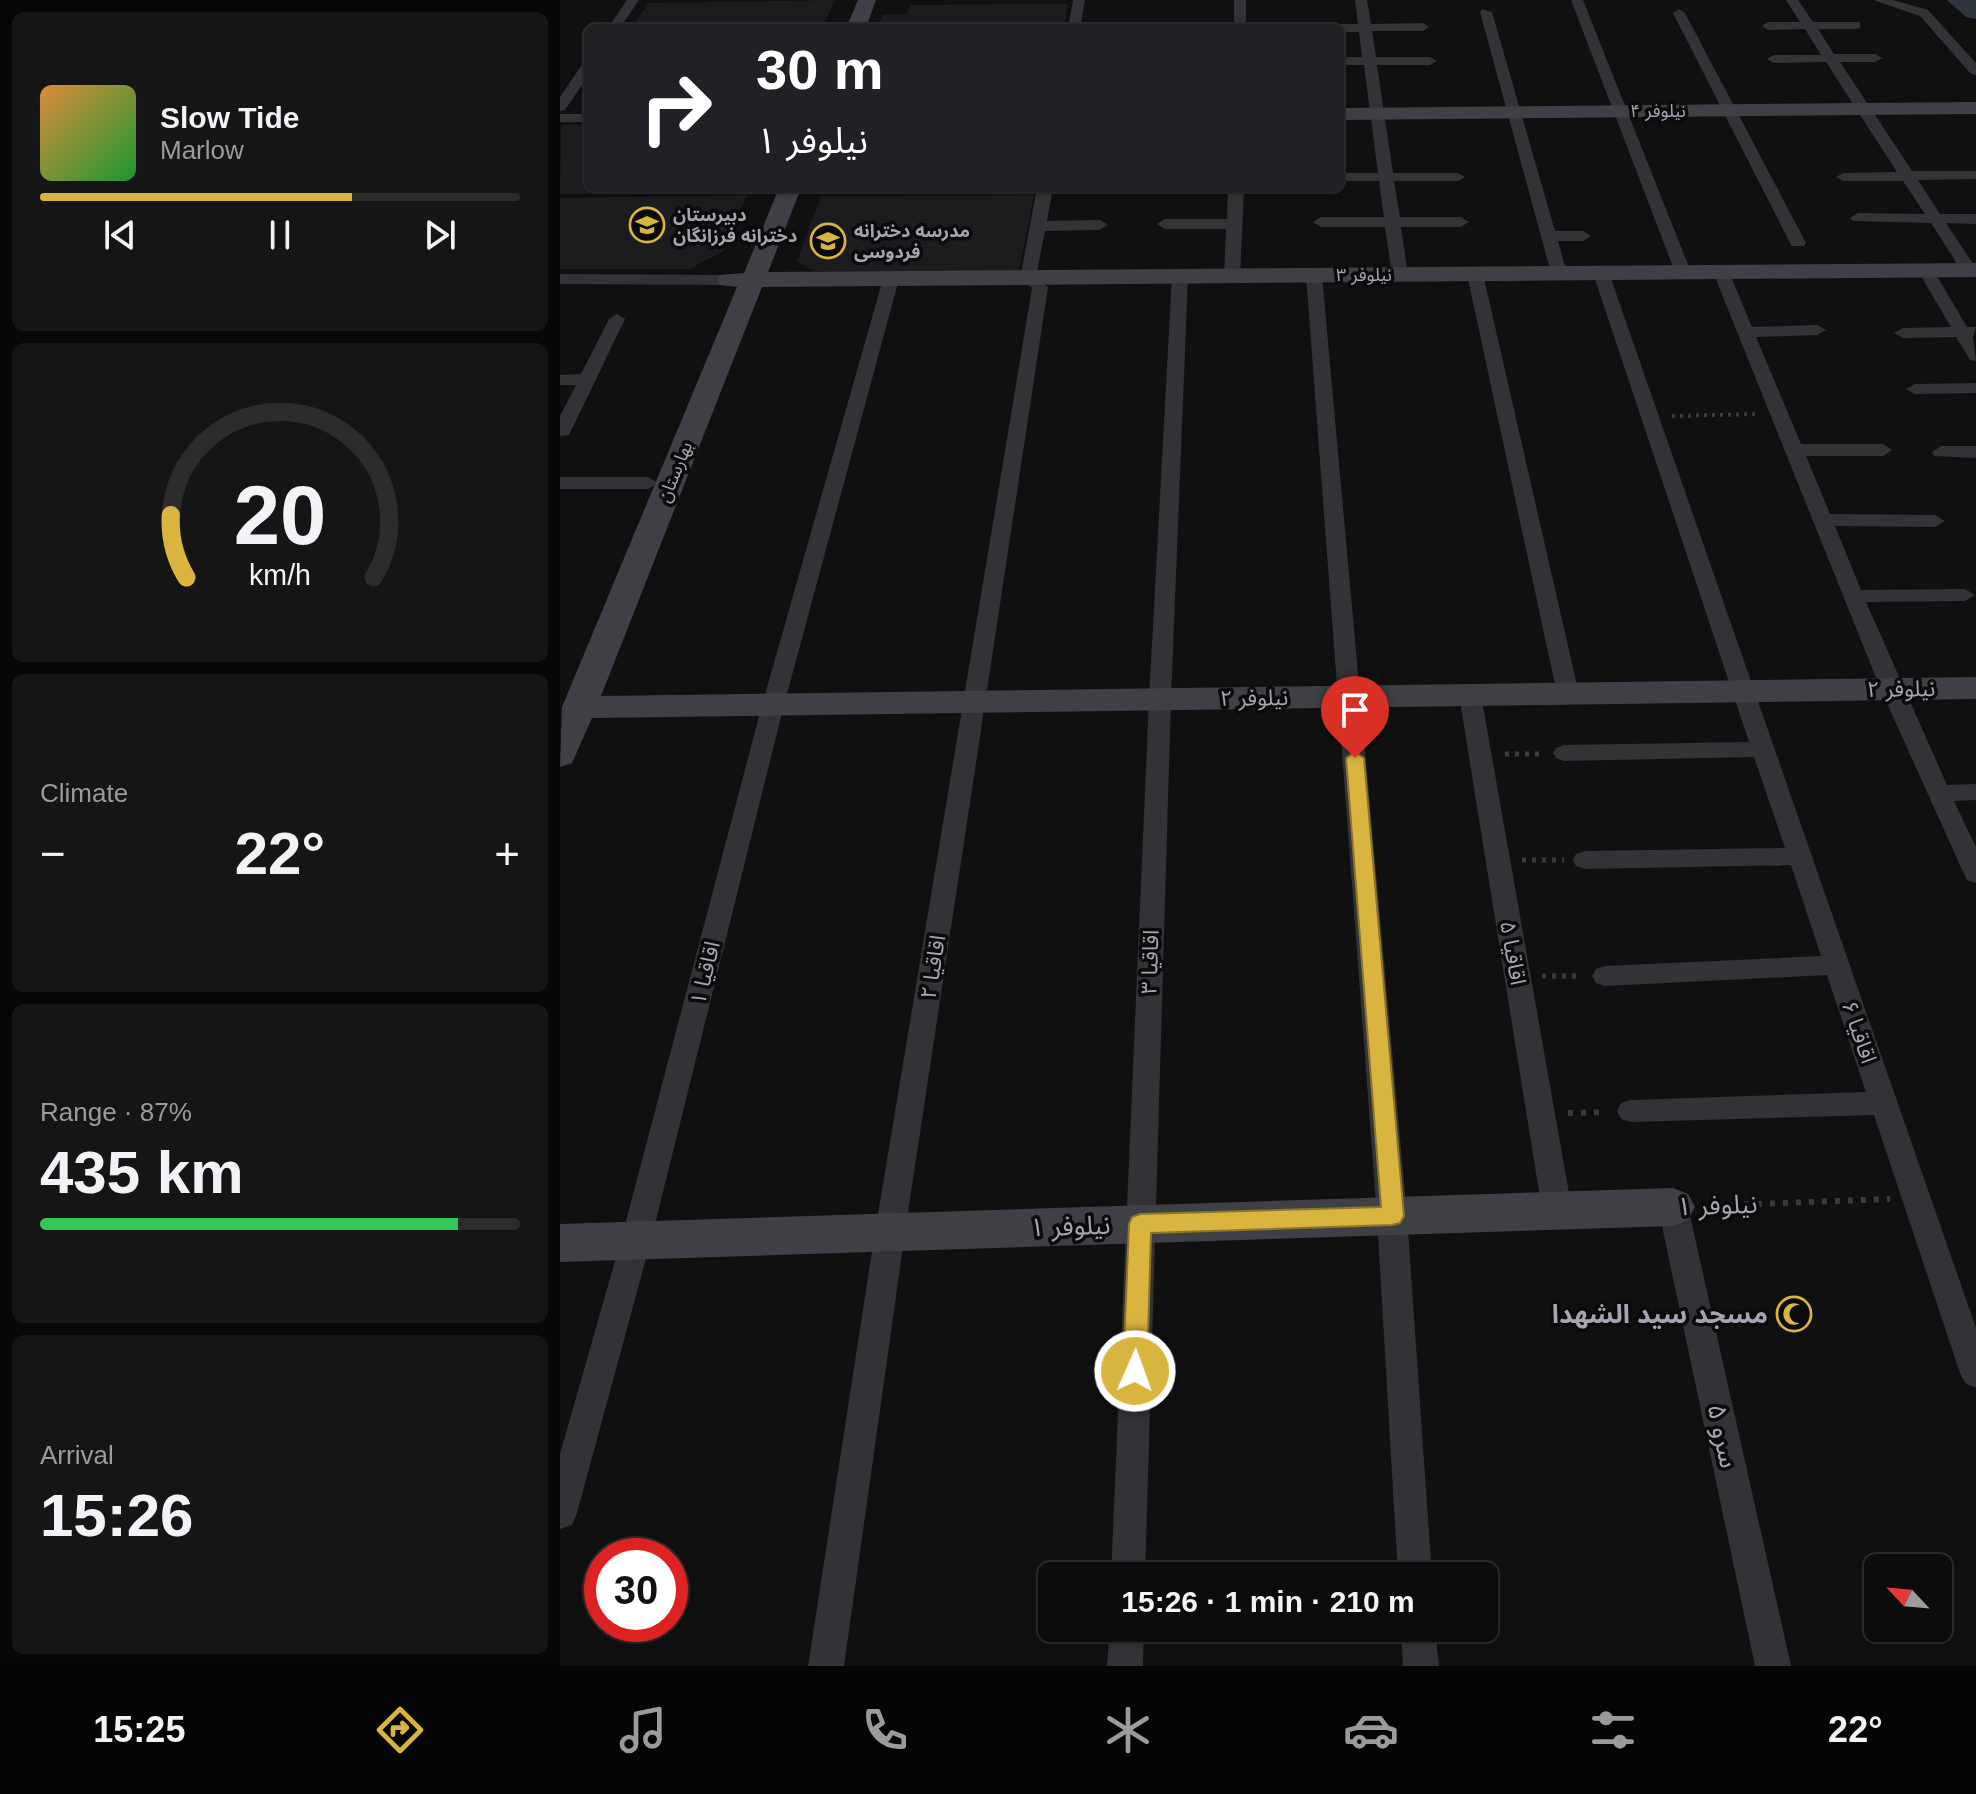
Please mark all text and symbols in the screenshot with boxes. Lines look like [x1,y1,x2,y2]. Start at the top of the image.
text: 30 m [756,38,884,101]
icon: right [624,56,728,160]
text: Slow Tide [160,101,299,134]
street label: نیلوفر ۴ [1630,101,1686,122]
text: نیلوفر ۱ [756,120,868,161]
text: Marlow [160,135,244,165]
place label: دبیرستان دخترانه فرزانگان [673,205,797,247]
school or university icon: دبیرستان دخترانه فرزانگان [628,206,666,244]
icon: previous [98,213,142,257]
icon: pause [258,213,302,257]
icon: next [418,213,462,257]
place label: مدرسه دخترانه فردوسی [854,221,970,263]
school or university icon: مدرسه دخترانه فردوسی [809,222,847,260]
street label: نیلوفر ۳ [1336,265,1392,286]
street label: بهارستان [654,439,697,506]
text: 20 [234,469,326,562]
text: km/h [249,559,311,591]
pin [1321,676,1389,758]
street label: نیلوفر ۲ [1867,676,1935,702]
street label: نیلوفر ۲ [1220,685,1288,711]
icon: arrive [1333,688,1377,732]
text: Climate [40,778,128,808]
text: 22° [235,820,325,887]
text: − [40,829,66,878]
text: + [494,829,520,878]
street label: اقاقیا ۵ [1495,919,1531,987]
street label: اقاقیا ۳ [1136,929,1164,995]
street label: اقاقیا ۲ [916,933,950,1001]
street label: اقاقیا ۱ [685,939,725,1007]
street label: اقاقیا ۶ [1837,997,1881,1067]
text: Range · 87% [40,1097,192,1127]
text: 435 km [40,1139,244,1206]
street label: نیلوفر ۱ [1676,1189,1758,1221]
street label: نیلوفر ۱ [1029,1210,1111,1242]
mosque icon: مسجد سید الشهدا [1775,1295,1813,1333]
place label: مسجد سید الشهدا [1552,1299,1768,1329]
position arrow [1093,1329,1177,1413]
street label: سرو ۵ [1702,1401,1744,1471]
text: Arrival [40,1440,114,1470]
text: 15:26 [40,1482,193,1549]
speed limit sign: 30 [584,1538,688,1642]
north arrow [1864,1554,1952,1642]
map controls [1864,1554,1952,1642]
text: 15:26 · 1 min · 210 m [1121,1585,1415,1618]
icon: directions [372,1702,428,1758]
icon: music [615,1702,671,1758]
icon: phone [857,1702,913,1758]
icon: climate [1100,1702,1156,1758]
icon: car [1343,1702,1399,1758]
icon: filters [1585,1702,1641,1758]
text: 15:25 [93,1709,185,1750]
text: 22° [1828,1709,1883,1750]

